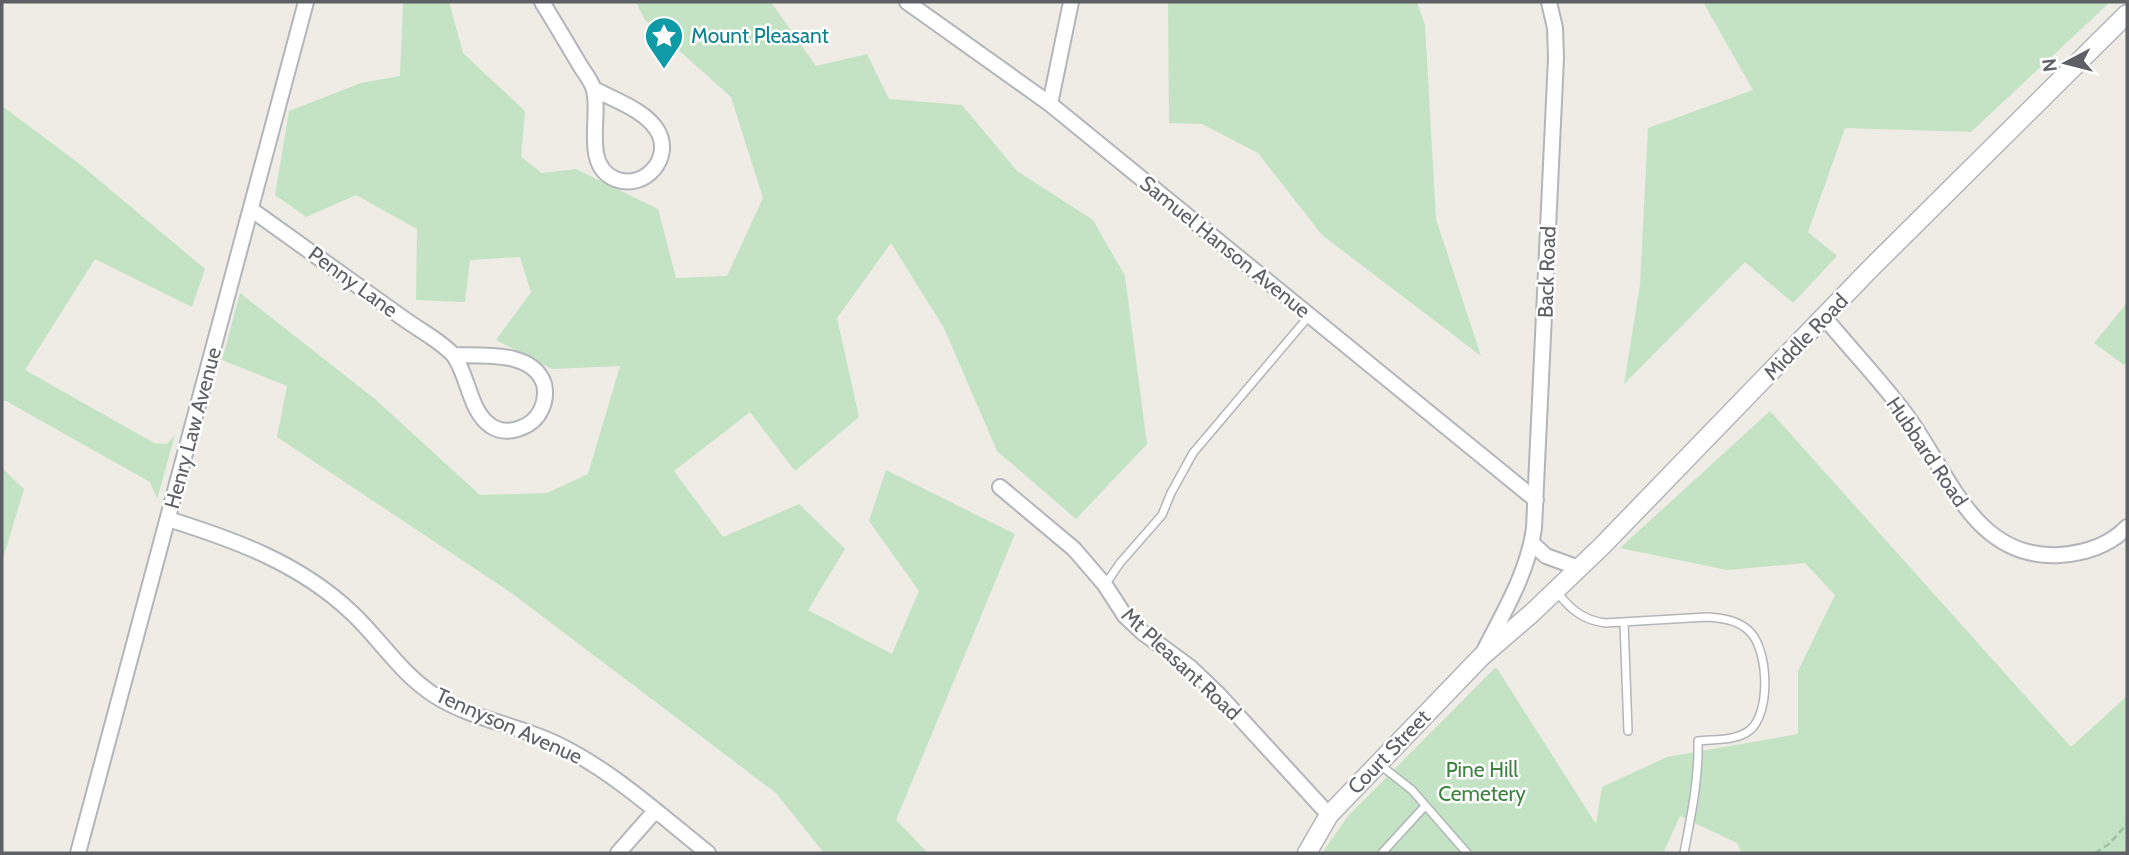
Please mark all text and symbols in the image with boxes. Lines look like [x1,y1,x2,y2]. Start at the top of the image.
place icon: Mount Pleasant [643,15,685,70]
place label: Mount Pleasant [691,23,829,48]
north arrow [2031,28,2101,98]
text: N [2037,57,2062,73]
street label: Samuel Hanson Avenue [1135,170,1316,323]
street label: Back Road [1532,226,1561,318]
street label: Penny Lane [304,241,403,322]
street label: Middle Road [1758,288,1853,385]
street label: Henry Law Avenue [159,344,226,511]
street label: Hubbard Road [1881,392,1973,511]
street label: Mt Pleasant Road [1117,602,1246,725]
street label: Tennyson Avenue [432,682,586,769]
street label: Court Street [1342,704,1435,799]
park label: Pine Hill Cemetery [1438,757,1526,806]

